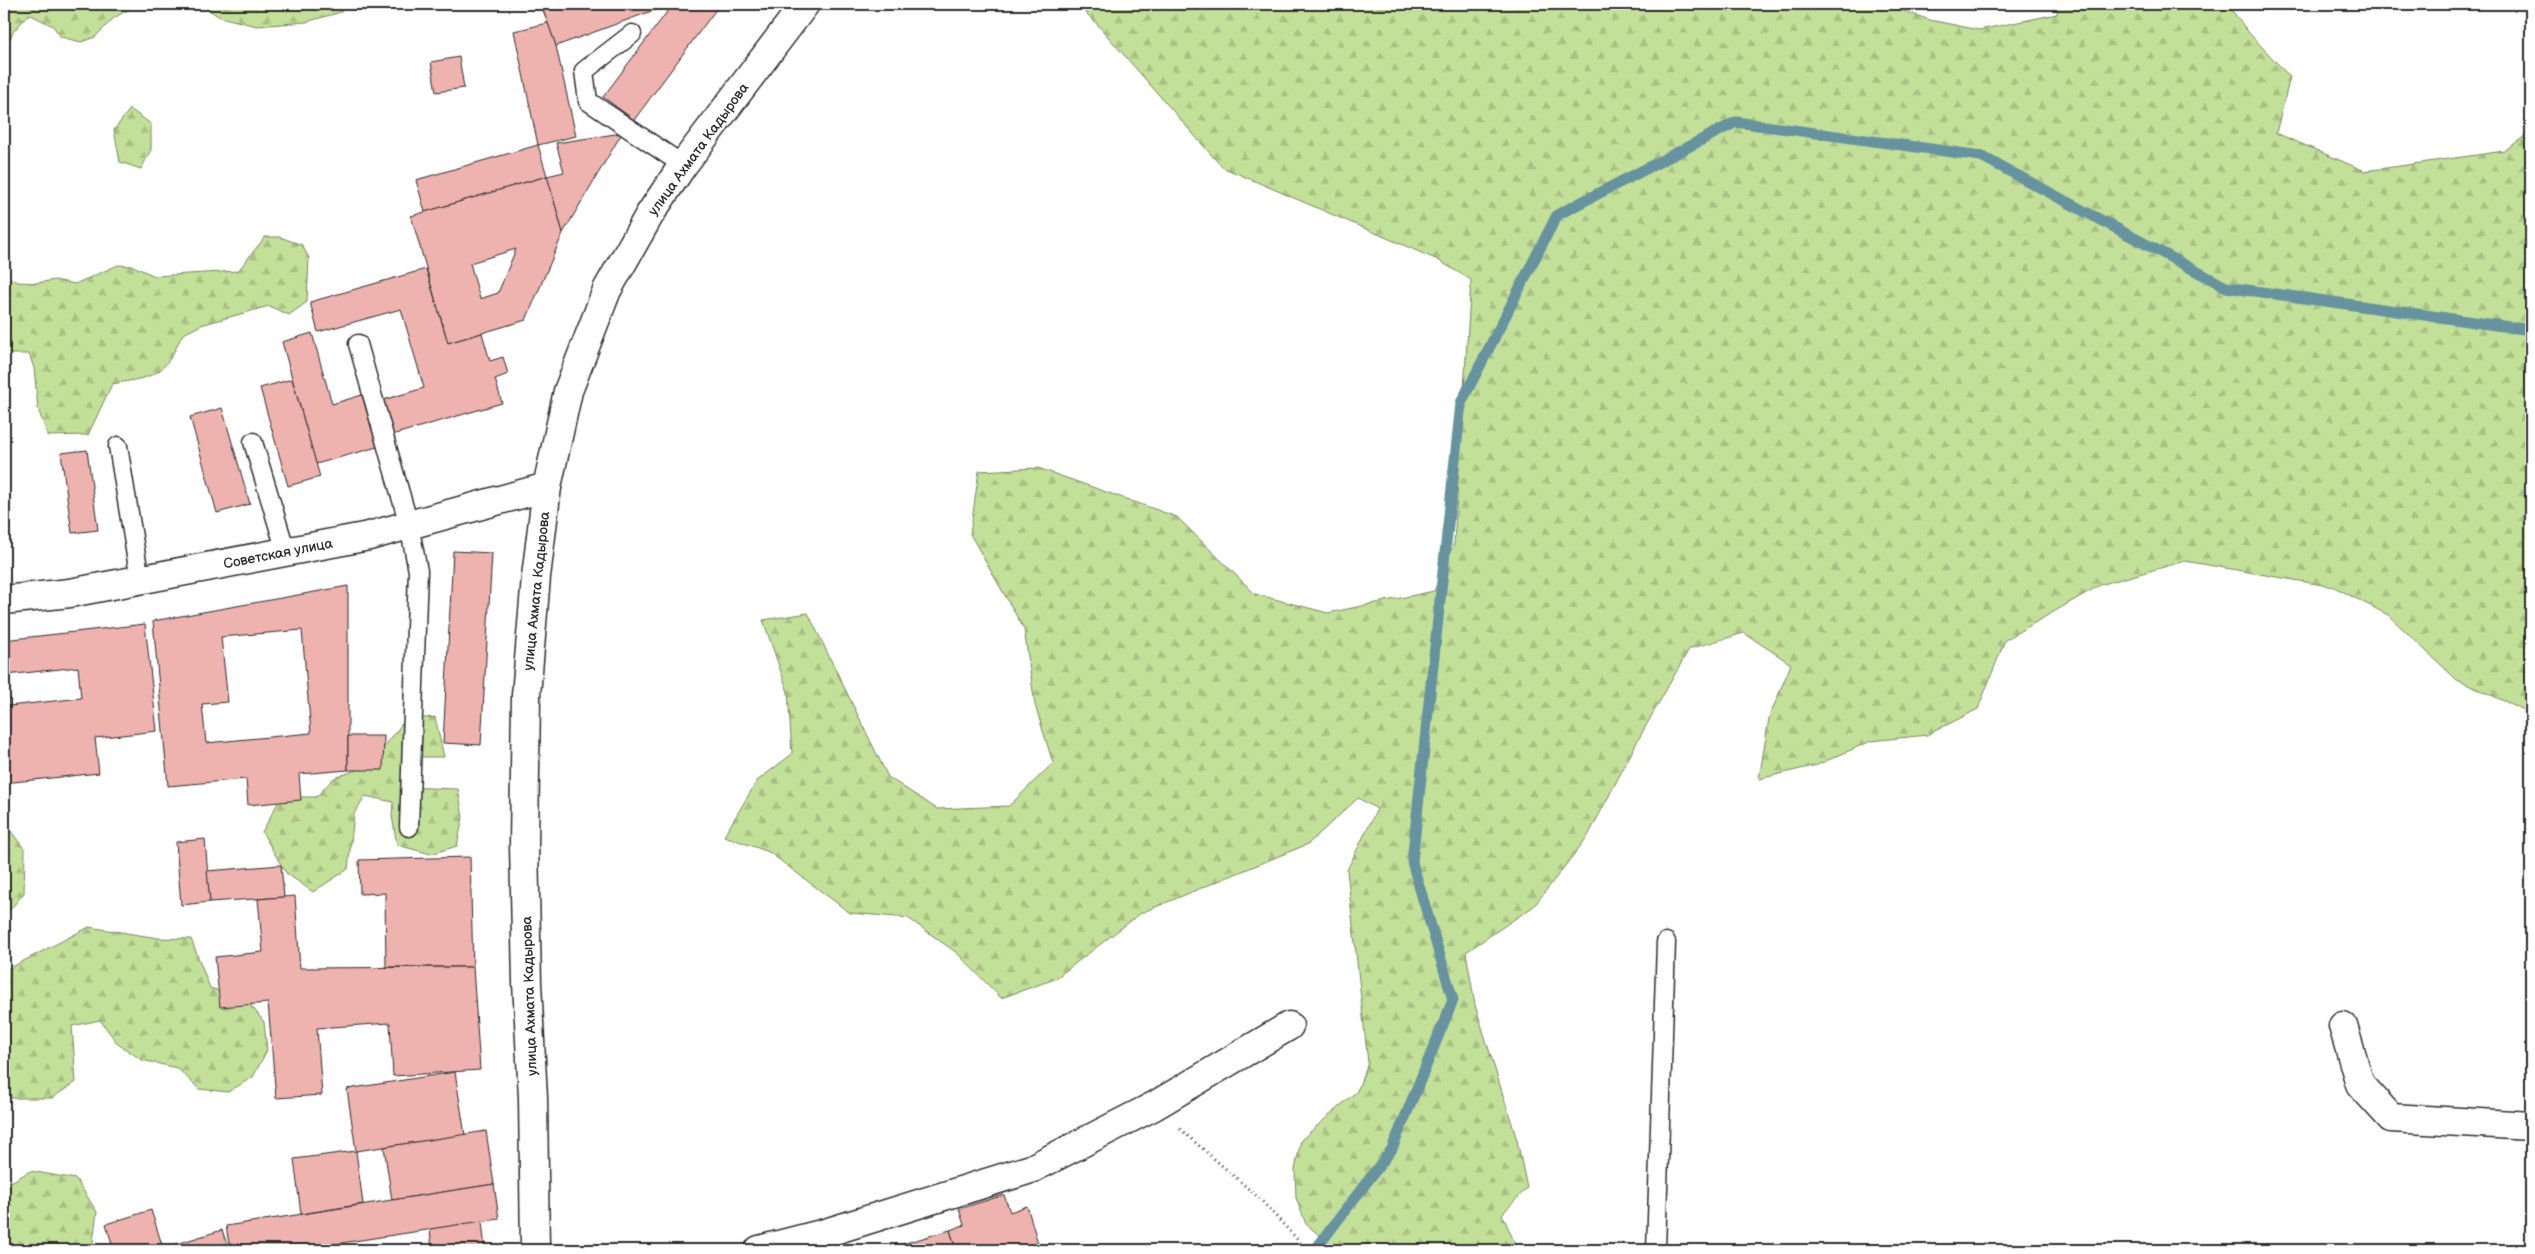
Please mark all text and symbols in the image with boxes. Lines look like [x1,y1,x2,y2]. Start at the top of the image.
street label: улица Ахмата Кадырова [645,79,753,219]
street label: улица Ахмата Кадырова [520,510,553,671]
street label: Советская улица [222,534,335,572]
street label: улица Ахмата Кадырова [518,915,541,1076]

